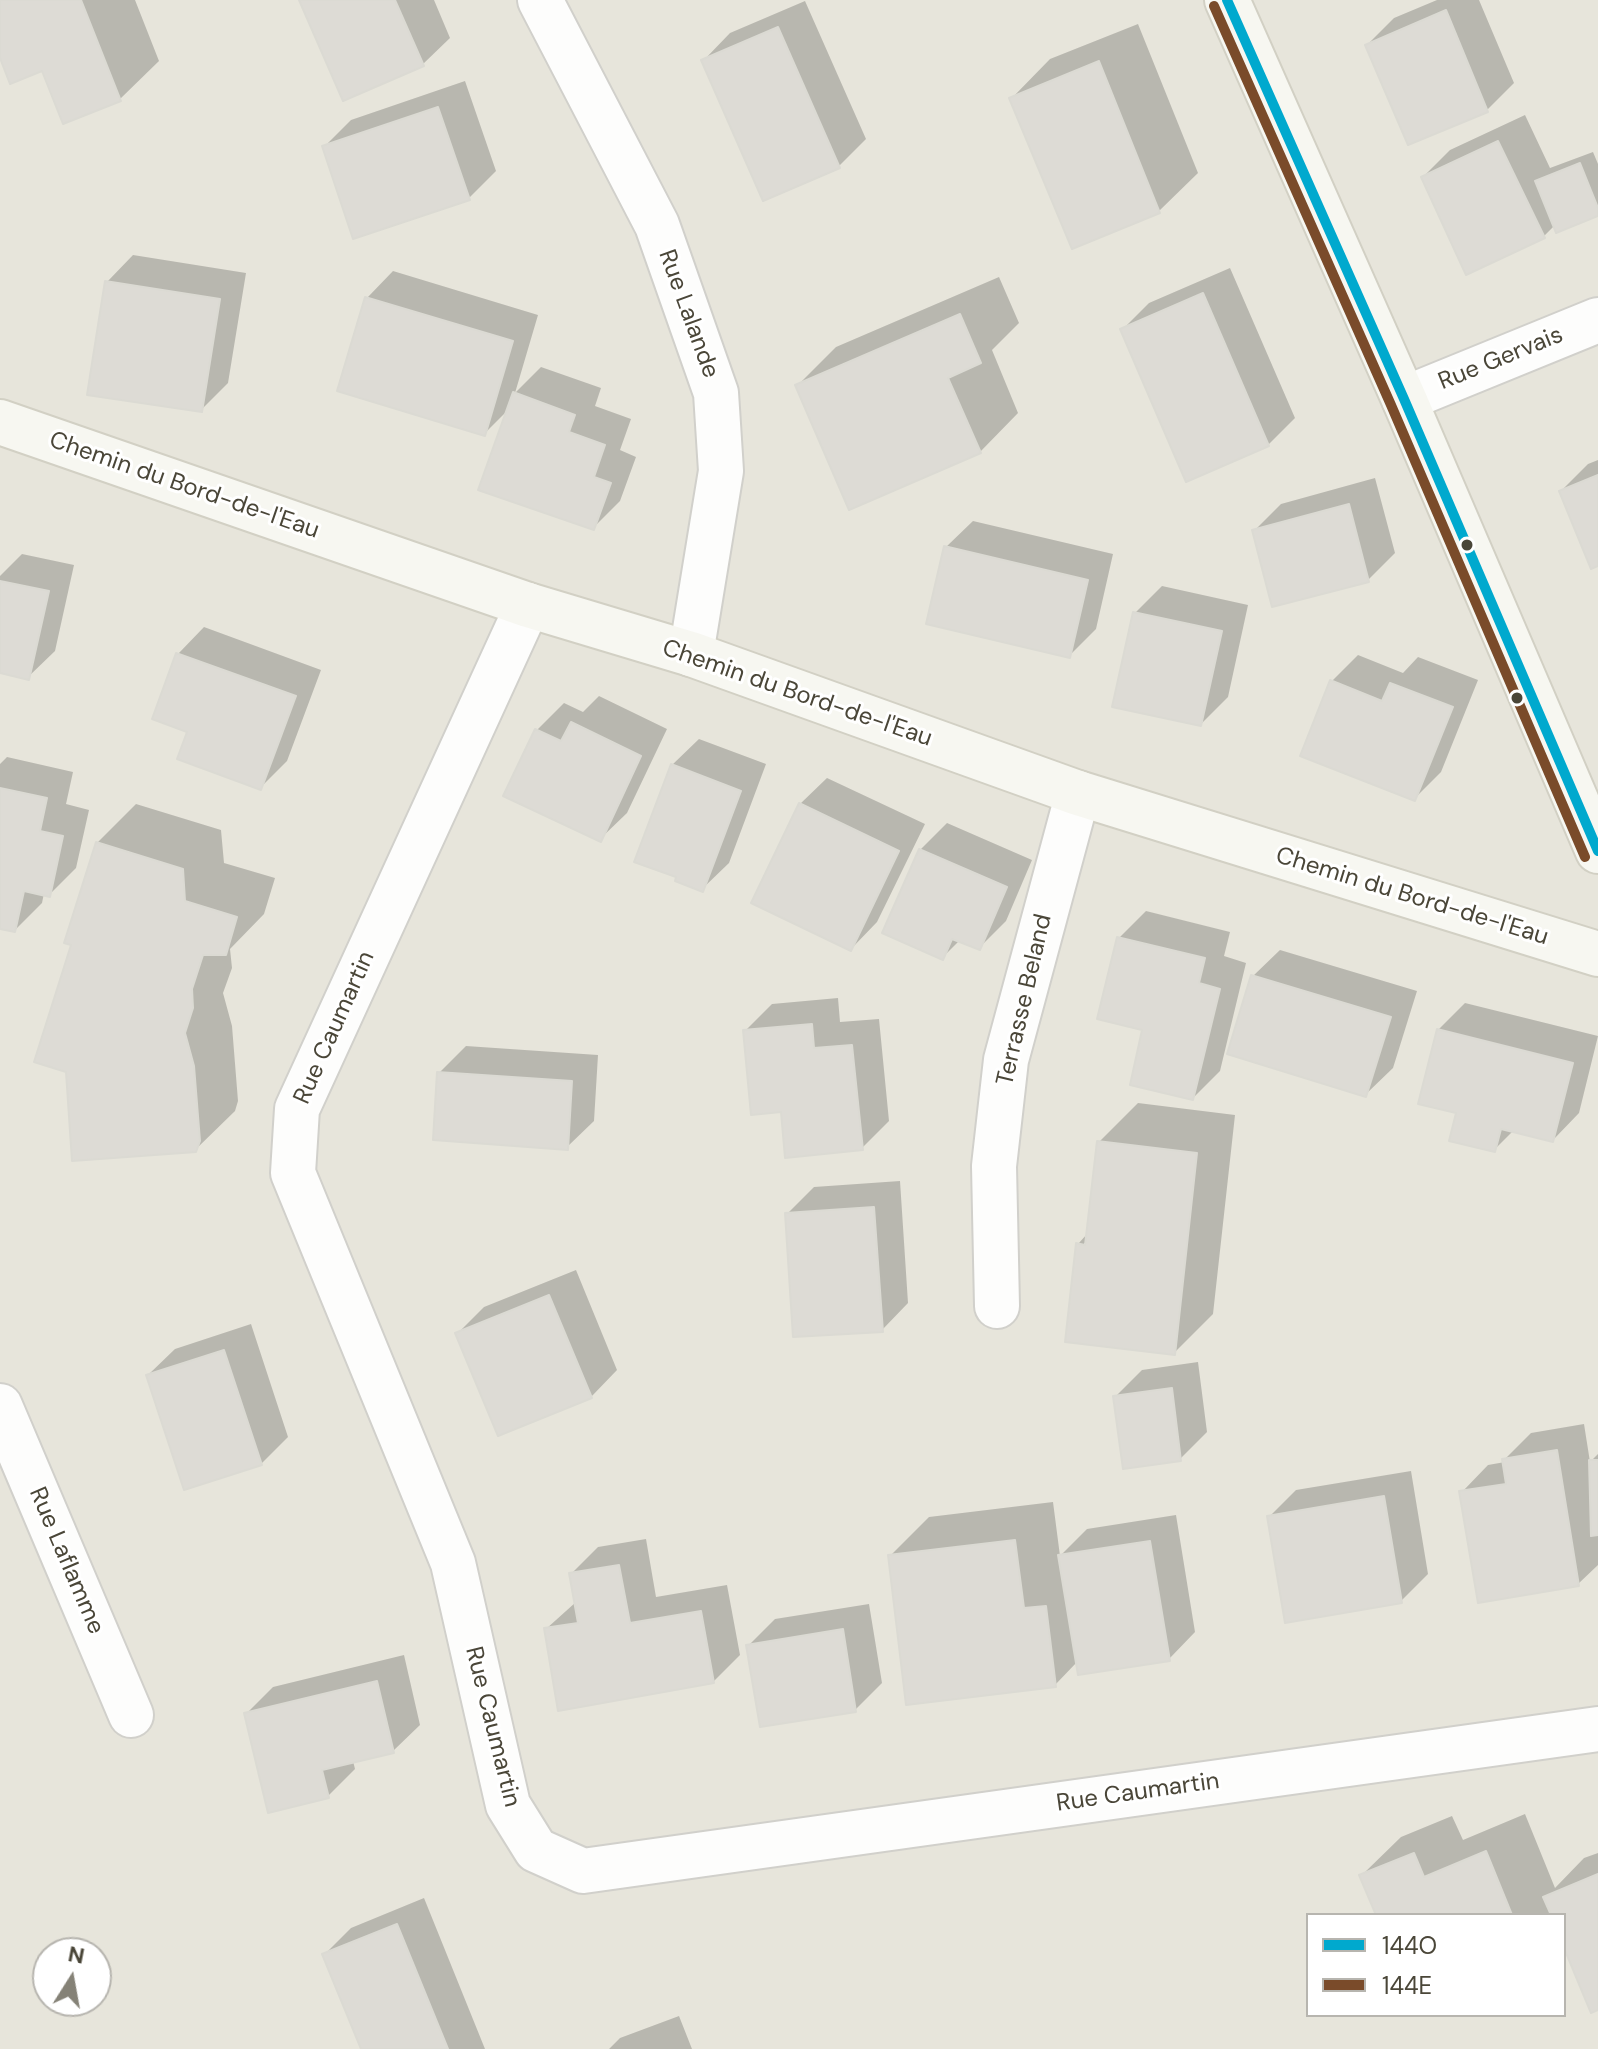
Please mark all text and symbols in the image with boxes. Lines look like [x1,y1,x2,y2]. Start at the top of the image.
street label: Rue Lalande [651,246,725,382]
street label: Rue Gervais [1435,321,1567,397]
street label: Chemin du Bord-de-l'Eau [45,426,323,546]
unlabelled marker [1459,537,1475,553]
street label: Chemin du Bord-de-l'Eau [658,634,936,754]
unlabelled marker [1509,690,1525,706]
street label: Chemin du Bord-de-l'Eau [1272,842,1552,952]
street label: Terrasse Beland [991,911,1059,1089]
street label: Rue Caumartin [288,947,382,1109]
street label: Rue Laflamme [22,1483,110,1639]
street label: Rue Caumartin [458,1644,526,1810]
street label: Rue Caumartin [1055,1767,1221,1819]
legend [1306,1913,1566,2017]
text: 144O [1382,1930,1437,1961]
north arrow [32,1937,112,2017]
text: N [66,1939,87,1971]
text: 144E [1382,1970,1432,2001]

